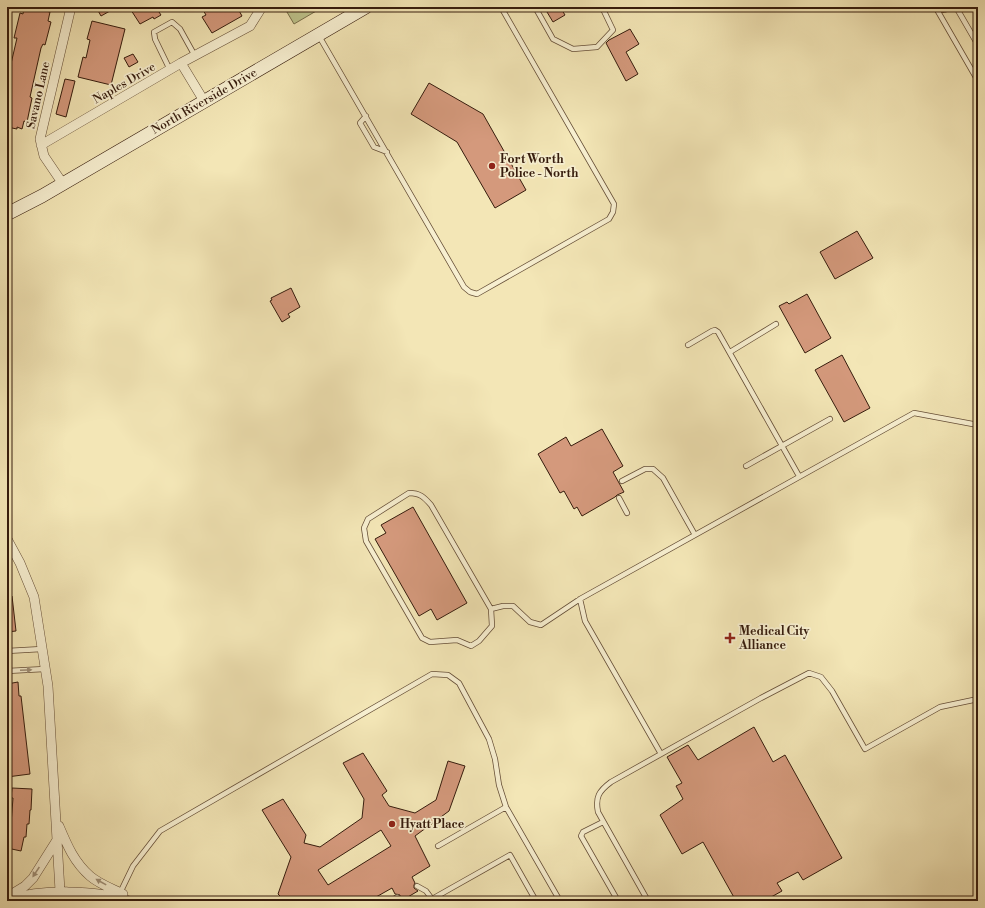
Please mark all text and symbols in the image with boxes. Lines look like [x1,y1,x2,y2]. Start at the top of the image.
street label: Savano Lane [23,60,53,130]
street label: Naples Drive [90,60,158,107]
street label: North Riverside Drive [149,65,260,138]
place label: Fort Worth Police - North [500,152,579,181]
marker: Fort Worth Police - North [487,161,497,171]
place label: Medical City Alliance [738,624,810,653]
marker: Medical City Alliance [724,632,736,644]
one-way arrow [20,667,32,674]
place label: Hyatt Place [400,817,465,832]
marker: Hyatt Place [387,819,397,829]
one-way arrow [32,867,40,878]
one-way arrow [95,879,106,885]

